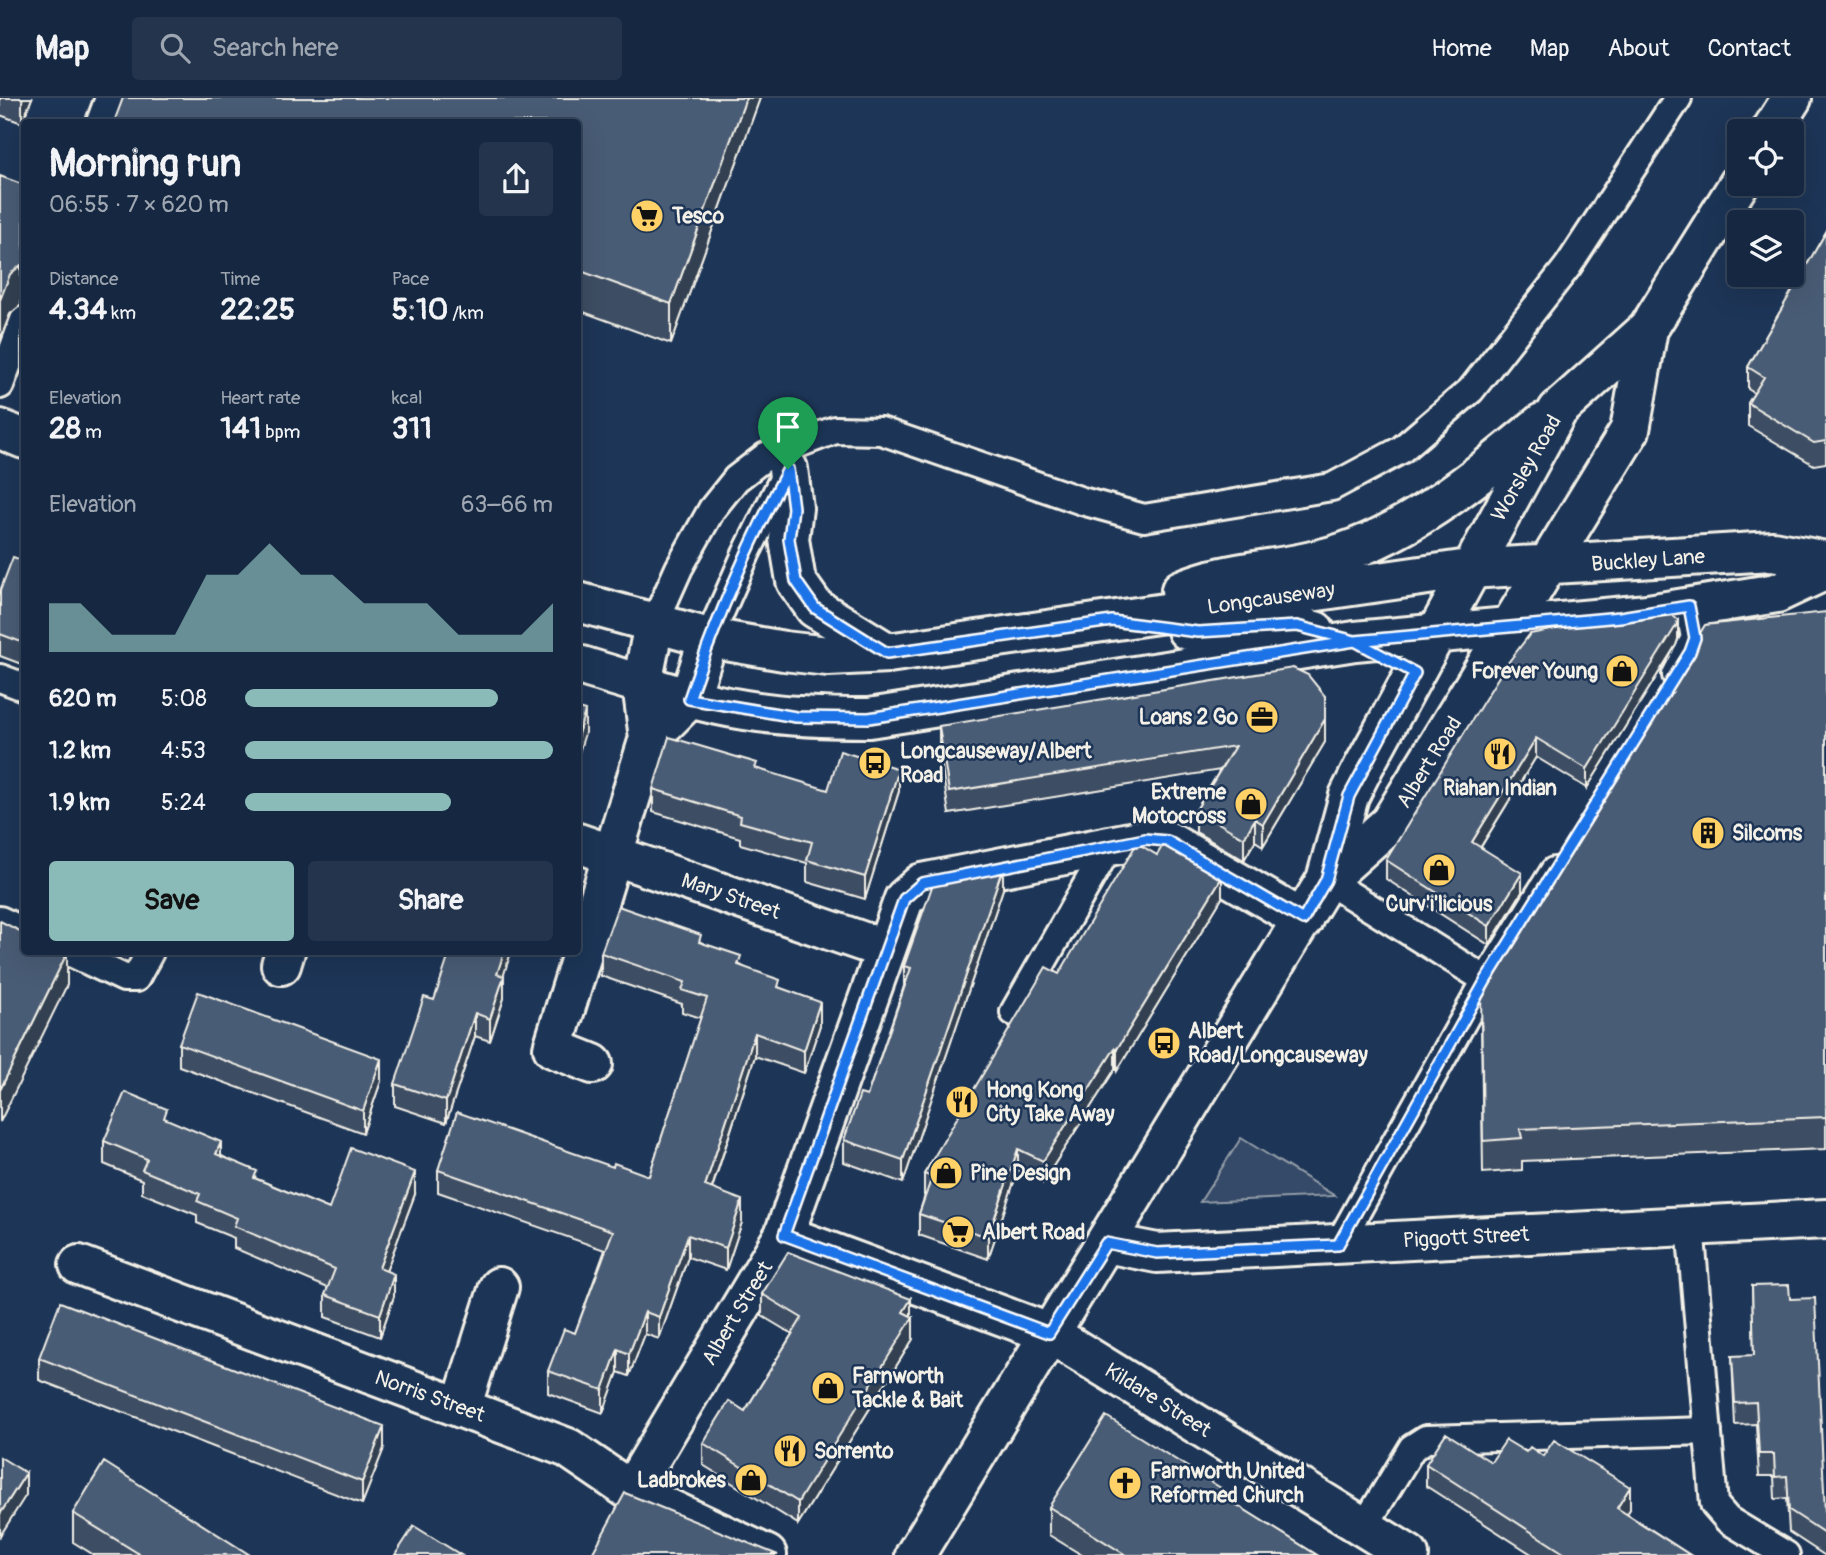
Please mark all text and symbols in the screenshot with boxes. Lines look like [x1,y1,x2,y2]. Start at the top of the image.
search box [132,17,622,80]
text: Map [35,28,90,69]
icon: search [156,29,194,67]
text: Search here [212,32,339,64]
text: Home [1431,34,1492,63]
text: Map [1530,34,1570,63]
text: About [1608,34,1670,63]
text: Contact [1708,34,1791,63]
map controls [1727,119,1804,287]
button: locate [1727,119,1804,196]
text: Morning run [49,140,241,188]
button: share [479,142,553,216]
text: 06:55 · 7 × 620 m [49,190,229,219]
supermarket icon: Tesco [628,197,666,235]
place label: Tesco [671,203,725,230]
button: layers [1727,210,1804,287]
text: Distance [49,267,118,291]
text: Time [220,267,260,291]
text: Pace [392,267,429,291]
text: 4.34 [49,291,107,328]
text: 22:25 [220,291,295,328]
text: 5:10 [392,291,448,328]
text: km [107,301,136,325]
text: /km [448,301,484,325]
text: Elevation [49,386,121,410]
text: Heart rate [220,386,300,410]
text: kcal [392,386,423,410]
pin [758,397,818,469]
icon: arrive [769,408,807,446]
text: 28 [49,410,81,447]
text: 141 [220,410,261,447]
text: 311 [392,410,432,447]
street label: Worsley Road [1485,410,1568,526]
text: m [81,420,102,444]
text: bpm [261,420,301,444]
text: Elevation [49,490,137,519]
text: 63–66 m [461,490,553,519]
street label: Buckley Lane [1590,543,1706,578]
street label: Longcauseway [1206,576,1337,621]
shop icon: Forever Young [1603,652,1641,690]
place label: Forever Young [1471,658,1598,685]
text: 620 m [49,684,116,713]
text: 5:08 [161,684,207,713]
office icon: Loans 2 Go [1243,698,1281,736]
place label: Loans 2 Go [1139,704,1239,731]
street label: Albert Road [1391,711,1468,813]
restaurant icon: Riahan Indian [1481,735,1519,773]
text: 1.2 km [49,736,111,765]
text: 4:53 [161,736,206,765]
place label: Longcauseway/Albert Road [900,738,1092,789]
bus stop icon: Longcauseway/Albert Road [856,744,894,782]
place label: Riahan Indian [1443,775,1557,802]
place label: Extreme Motocross [1132,779,1227,830]
shop icon: Extreme Motocross [1232,785,1270,823]
text: 1.9 km [49,788,110,817]
text: 5:24 [161,788,206,817]
building icon: Silcoms [1689,814,1727,852]
place label: Silcoms [1732,820,1803,847]
shop icon: Curv'i'licious [1420,851,1458,889]
button: Save [49,861,294,941]
button: Share [308,861,553,941]
street label: Mary Street [678,867,784,926]
place label: Curv'i'licious [1386,891,1493,918]
place label: Albert Road/Longcauseway [1188,1018,1368,1069]
bus stop icon: Albert Road/Longcauseway [1145,1024,1183,1062]
place label: Hong Kong City Take Away [986,1077,1114,1128]
restaurant icon: Hong Kong City Take Away [943,1083,981,1121]
shop icon: Pine Design [927,1154,965,1192]
place label: Pine Design [970,1160,1071,1187]
supermarket icon: Albert Road [939,1213,977,1251]
place label: Albert Road [982,1219,1085,1246]
street label: Piggott Street [1402,1221,1530,1254]
street label: Albert Street [696,1256,779,1370]
street label: Kildare Street [1100,1357,1216,1444]
place label: Farnworth Tackle & Bait [851,1363,964,1414]
street label: Norris Street [371,1364,489,1429]
shop icon: Farnworth Tackle & Bait [809,1369,847,1407]
restaurant icon: Sorrento [771,1432,809,1470]
place label: Sorrento [814,1438,894,1465]
place label: Farnworth United Reformed Church [1150,1458,1305,1509]
shop icon: Ladbrokes [732,1461,770,1499]
church icon: Farnworth United Reformed Church [1106,1464,1144,1502]
place label: Ladbrokes [637,1467,727,1494]

